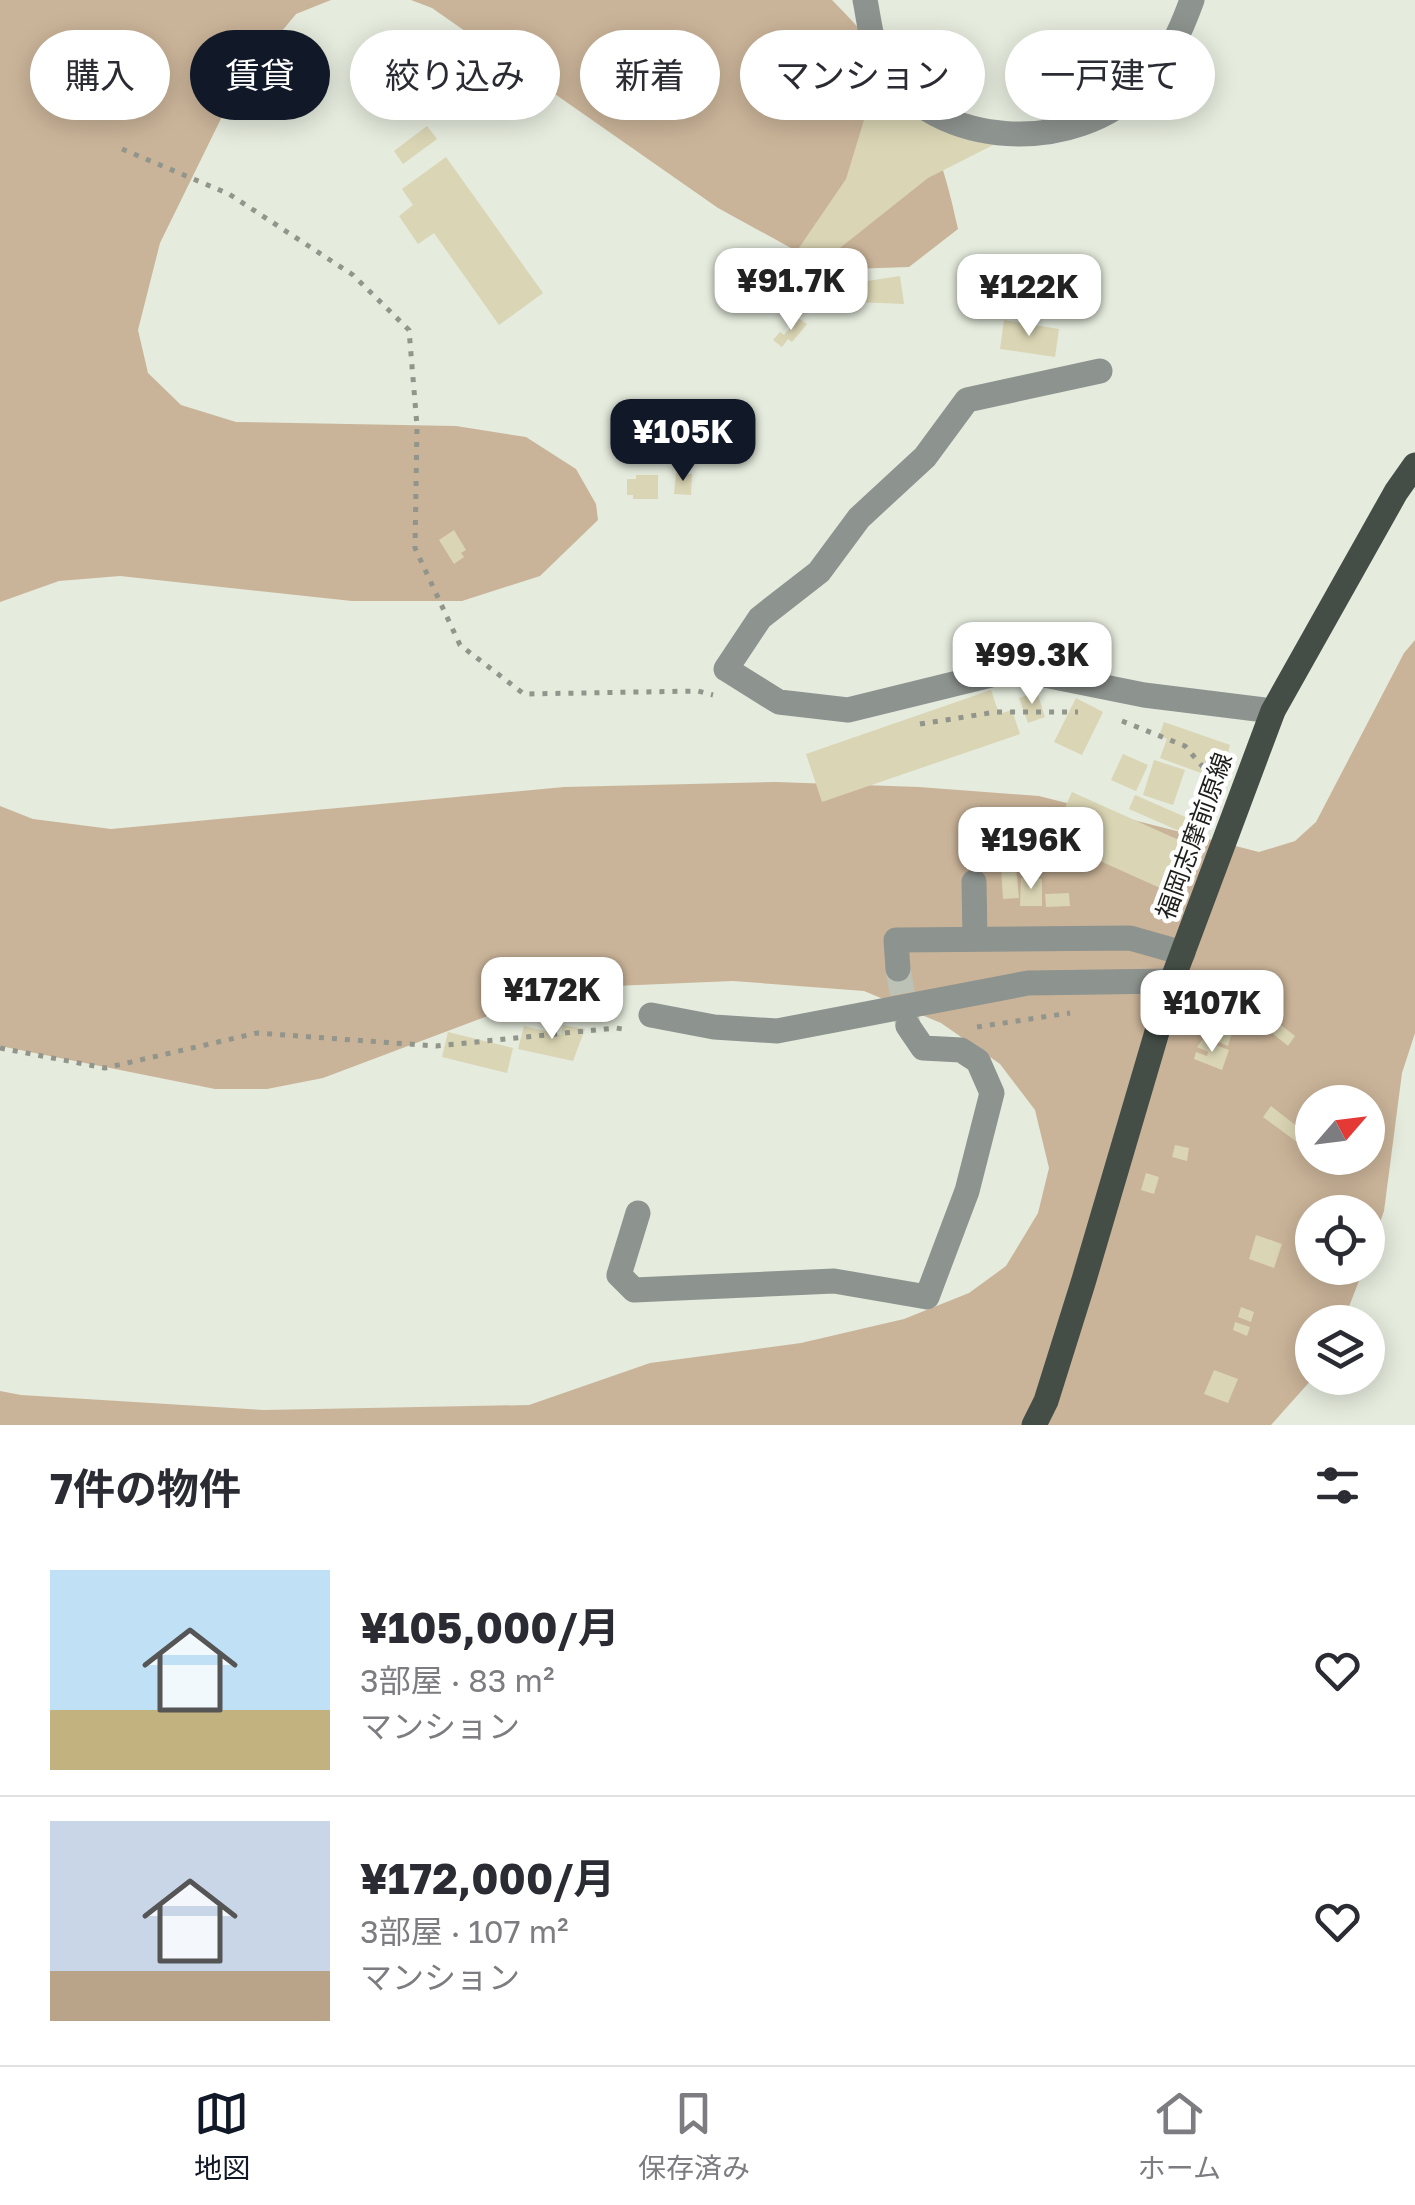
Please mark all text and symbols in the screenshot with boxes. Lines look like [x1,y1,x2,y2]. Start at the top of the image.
chip: 購入 [30,30,170,120]
chip: 賃貸 [190,30,330,120]
chip: 絞り込み [350,30,560,120]
chip: 新着 [580,30,720,120]
chip: マンション [740,30,985,120]
chip: 一戸建て [1005,30,1215,120]
pin: ¥91.7K [710,248,872,333]
pin: ¥122K [959,254,1099,339]
text: ¥91.7K [737,261,845,299]
text: ¥122K [979,267,1079,305]
pin: ¥105K [613,399,753,484]
text: ¥105K [632,412,734,450]
pin: ¥99.3K [951,622,1113,707]
text: ¥99.3K [975,635,1089,673]
street label: 福岡志摩前原線 [1149,748,1238,923]
pin: ¥196K [961,807,1101,892]
text: ¥196K [980,820,1082,858]
pin: ¥172K [482,957,622,1042]
text: ¥172K [503,970,601,1008]
pin: ¥107K [1142,970,1282,1055]
text: ¥107K [1162,983,1262,1021]
north arrow [1295,1085,1385,1175]
map controls [1295,1085,1385,1395]
button: locate [1295,1195,1385,1285]
button: layers [1295,1305,1385,1395]
icon: filters [1310,1458,1365,1513]
text: 7件の物件 [50,1463,241,1513]
text: ¥105,000/月 [360,1602,620,1652]
icon: home [130,1610,250,1730]
icon: heart [1310,1643,1365,1698]
text: 3部屋 · 83 m² [360,1661,554,1699]
text: マンション [360,1707,520,1745]
text: ¥172,000/月 [360,1853,615,1903]
icon: home [130,1861,250,1981]
icon: heart [1310,1894,1365,1949]
text: 3部屋 · 107 m² [360,1912,568,1950]
text: マンション [360,1958,520,1996]
tab: 地図 [194,2086,250,2186]
tab: 保存済み [638,2086,750,2186]
tab: ホーム [1138,2086,1221,2186]

